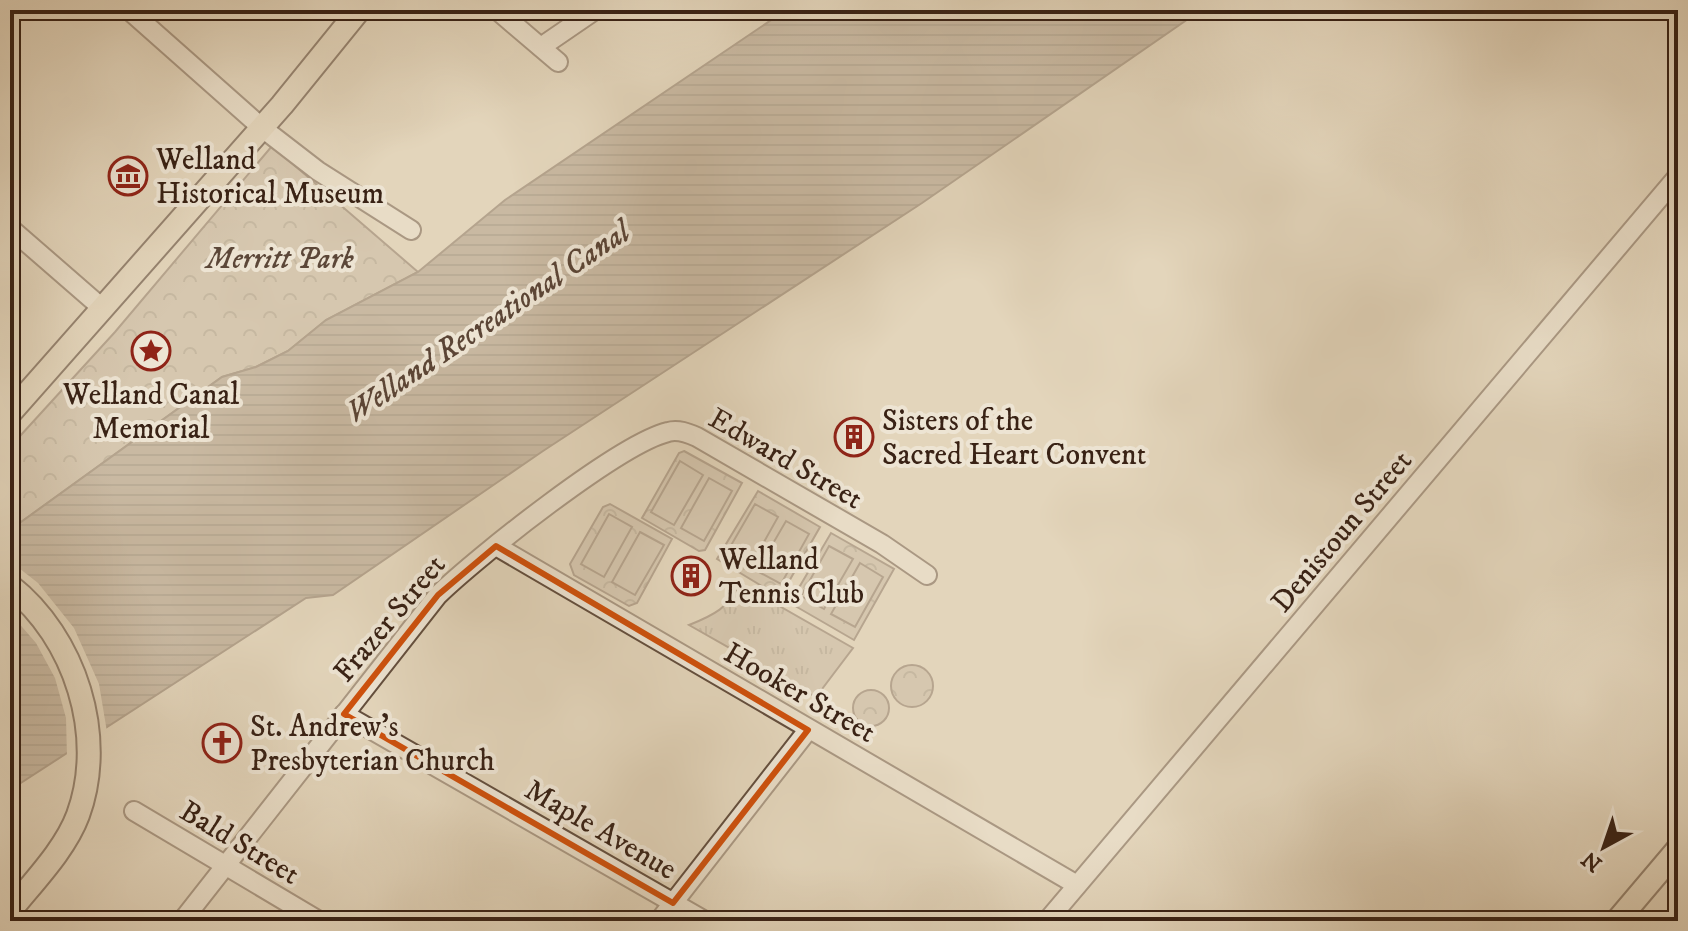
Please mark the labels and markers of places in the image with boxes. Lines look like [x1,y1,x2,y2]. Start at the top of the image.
place label: Welland Historical Museum [155,142,384,213]
museum icon: Welland Historical Museum [107,155,149,197]
place icon: Welland Canal Memorial [130,330,172,372]
place label: Welland Canal Memorial [62,377,239,448]
place label: Sisters of the Sacred Heart Convent [882,403,1146,474]
building icon: Sisters of the Sacred Heart Convent [833,416,875,458]
place label: Welland Tennis Club [718,542,864,613]
building icon: Welland Tennis Club [670,555,712,597]
place label: St. Andrew's Presbyterian Church [250,709,495,780]
church icon: St. Andrew's Presbyterian Church [201,722,243,764]

